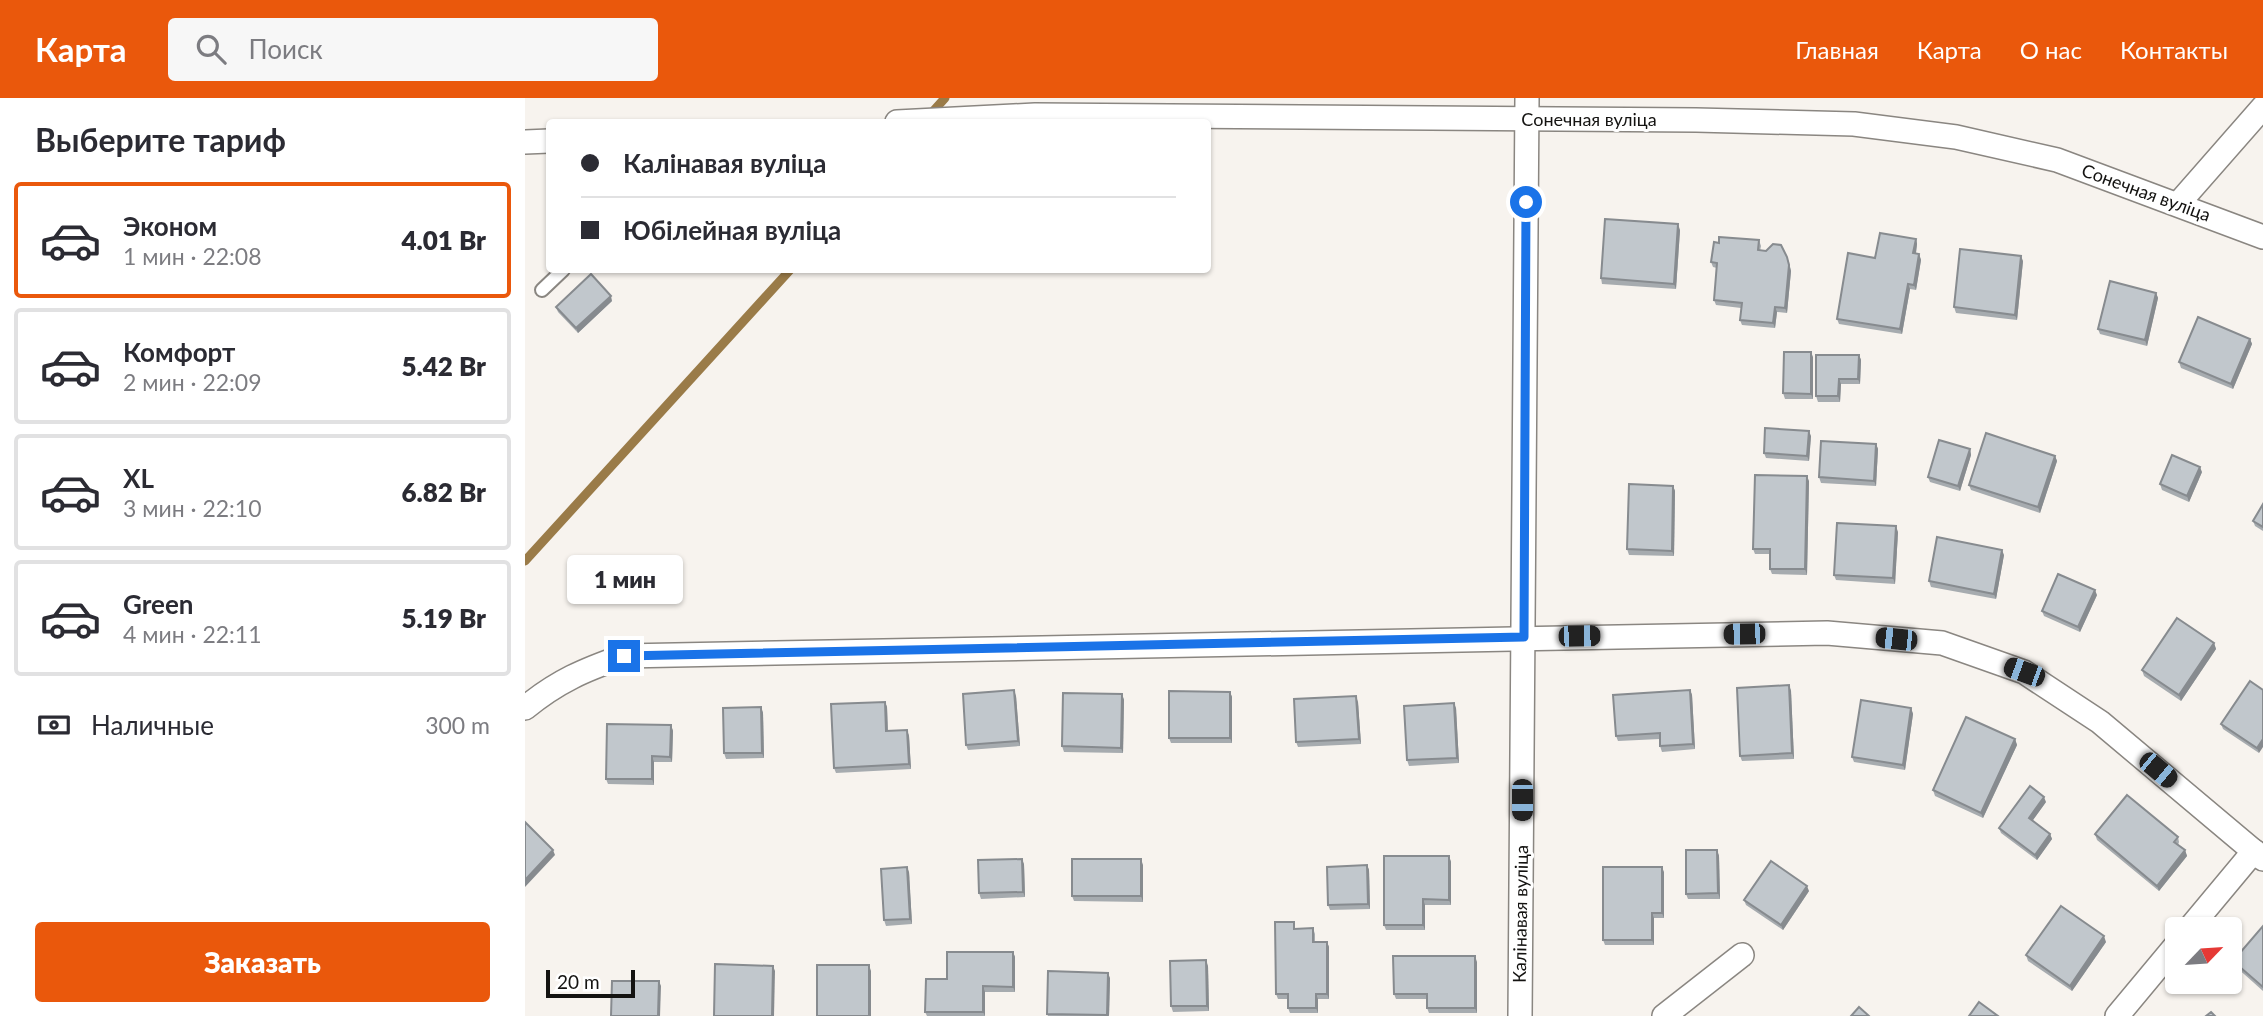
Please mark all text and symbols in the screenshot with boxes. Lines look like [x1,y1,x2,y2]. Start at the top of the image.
search box [168,18,658,81]
text: Карта [35,29,126,69]
icon: search [192,30,230,68]
text: Поиск [248,33,323,65]
text: Главная [1795,35,1879,64]
text: Карта [1917,35,1982,64]
text: О нас [2020,35,2082,64]
text: Контакты [2120,35,2228,64]
street label: Сонечная вуліца [1521,108,1657,130]
text: Выберите тариф [35,120,286,159]
text: Калінавая вуліца [623,147,827,179]
street label: Сонечная вуліца [2079,159,2214,226]
route start [1510,186,1542,218]
icon: car [39,209,102,272]
text: Эконом [123,210,217,242]
text: Юбілейная вуліца [623,214,841,246]
text: 4.01 Br [401,224,486,256]
text: 1 мин · 22:08 [123,242,262,270]
icon: car [39,335,102,398]
text: Комфорт [123,336,235,368]
text: 5.42 Br [401,350,486,382]
text: 2 мин · 22:09 [123,368,262,396]
icon: car [39,461,102,524]
text: XL [123,462,154,494]
text: 6.82 Br [401,476,486,508]
text: 3 мин · 22:10 [123,494,262,522]
callout: 1 мин [566,554,682,603]
text: 1 мин [594,565,656,593]
icon: car [39,587,102,650]
text: Green [123,588,193,620]
text: 5.19 Br [401,602,486,634]
text: 4 мин · 22:11 [123,620,262,648]
car [1723,623,1766,645]
car [1558,625,1601,647]
car [1875,626,1918,652]
route end [608,640,640,672]
car [2001,655,2048,689]
icon: cash [35,706,73,744]
text: Наличные [91,709,214,741]
text: 300 m [425,711,490,739]
car [2136,748,2181,792]
car [1512,779,1533,821]
street label: Калінавая вуліца [1508,845,1532,983]
north arrow [2165,917,2242,994]
map controls [2165,917,2242,994]
button: Заказать [35,922,490,1002]
scale bar [546,967,635,999]
text: 20 m [557,970,600,993]

